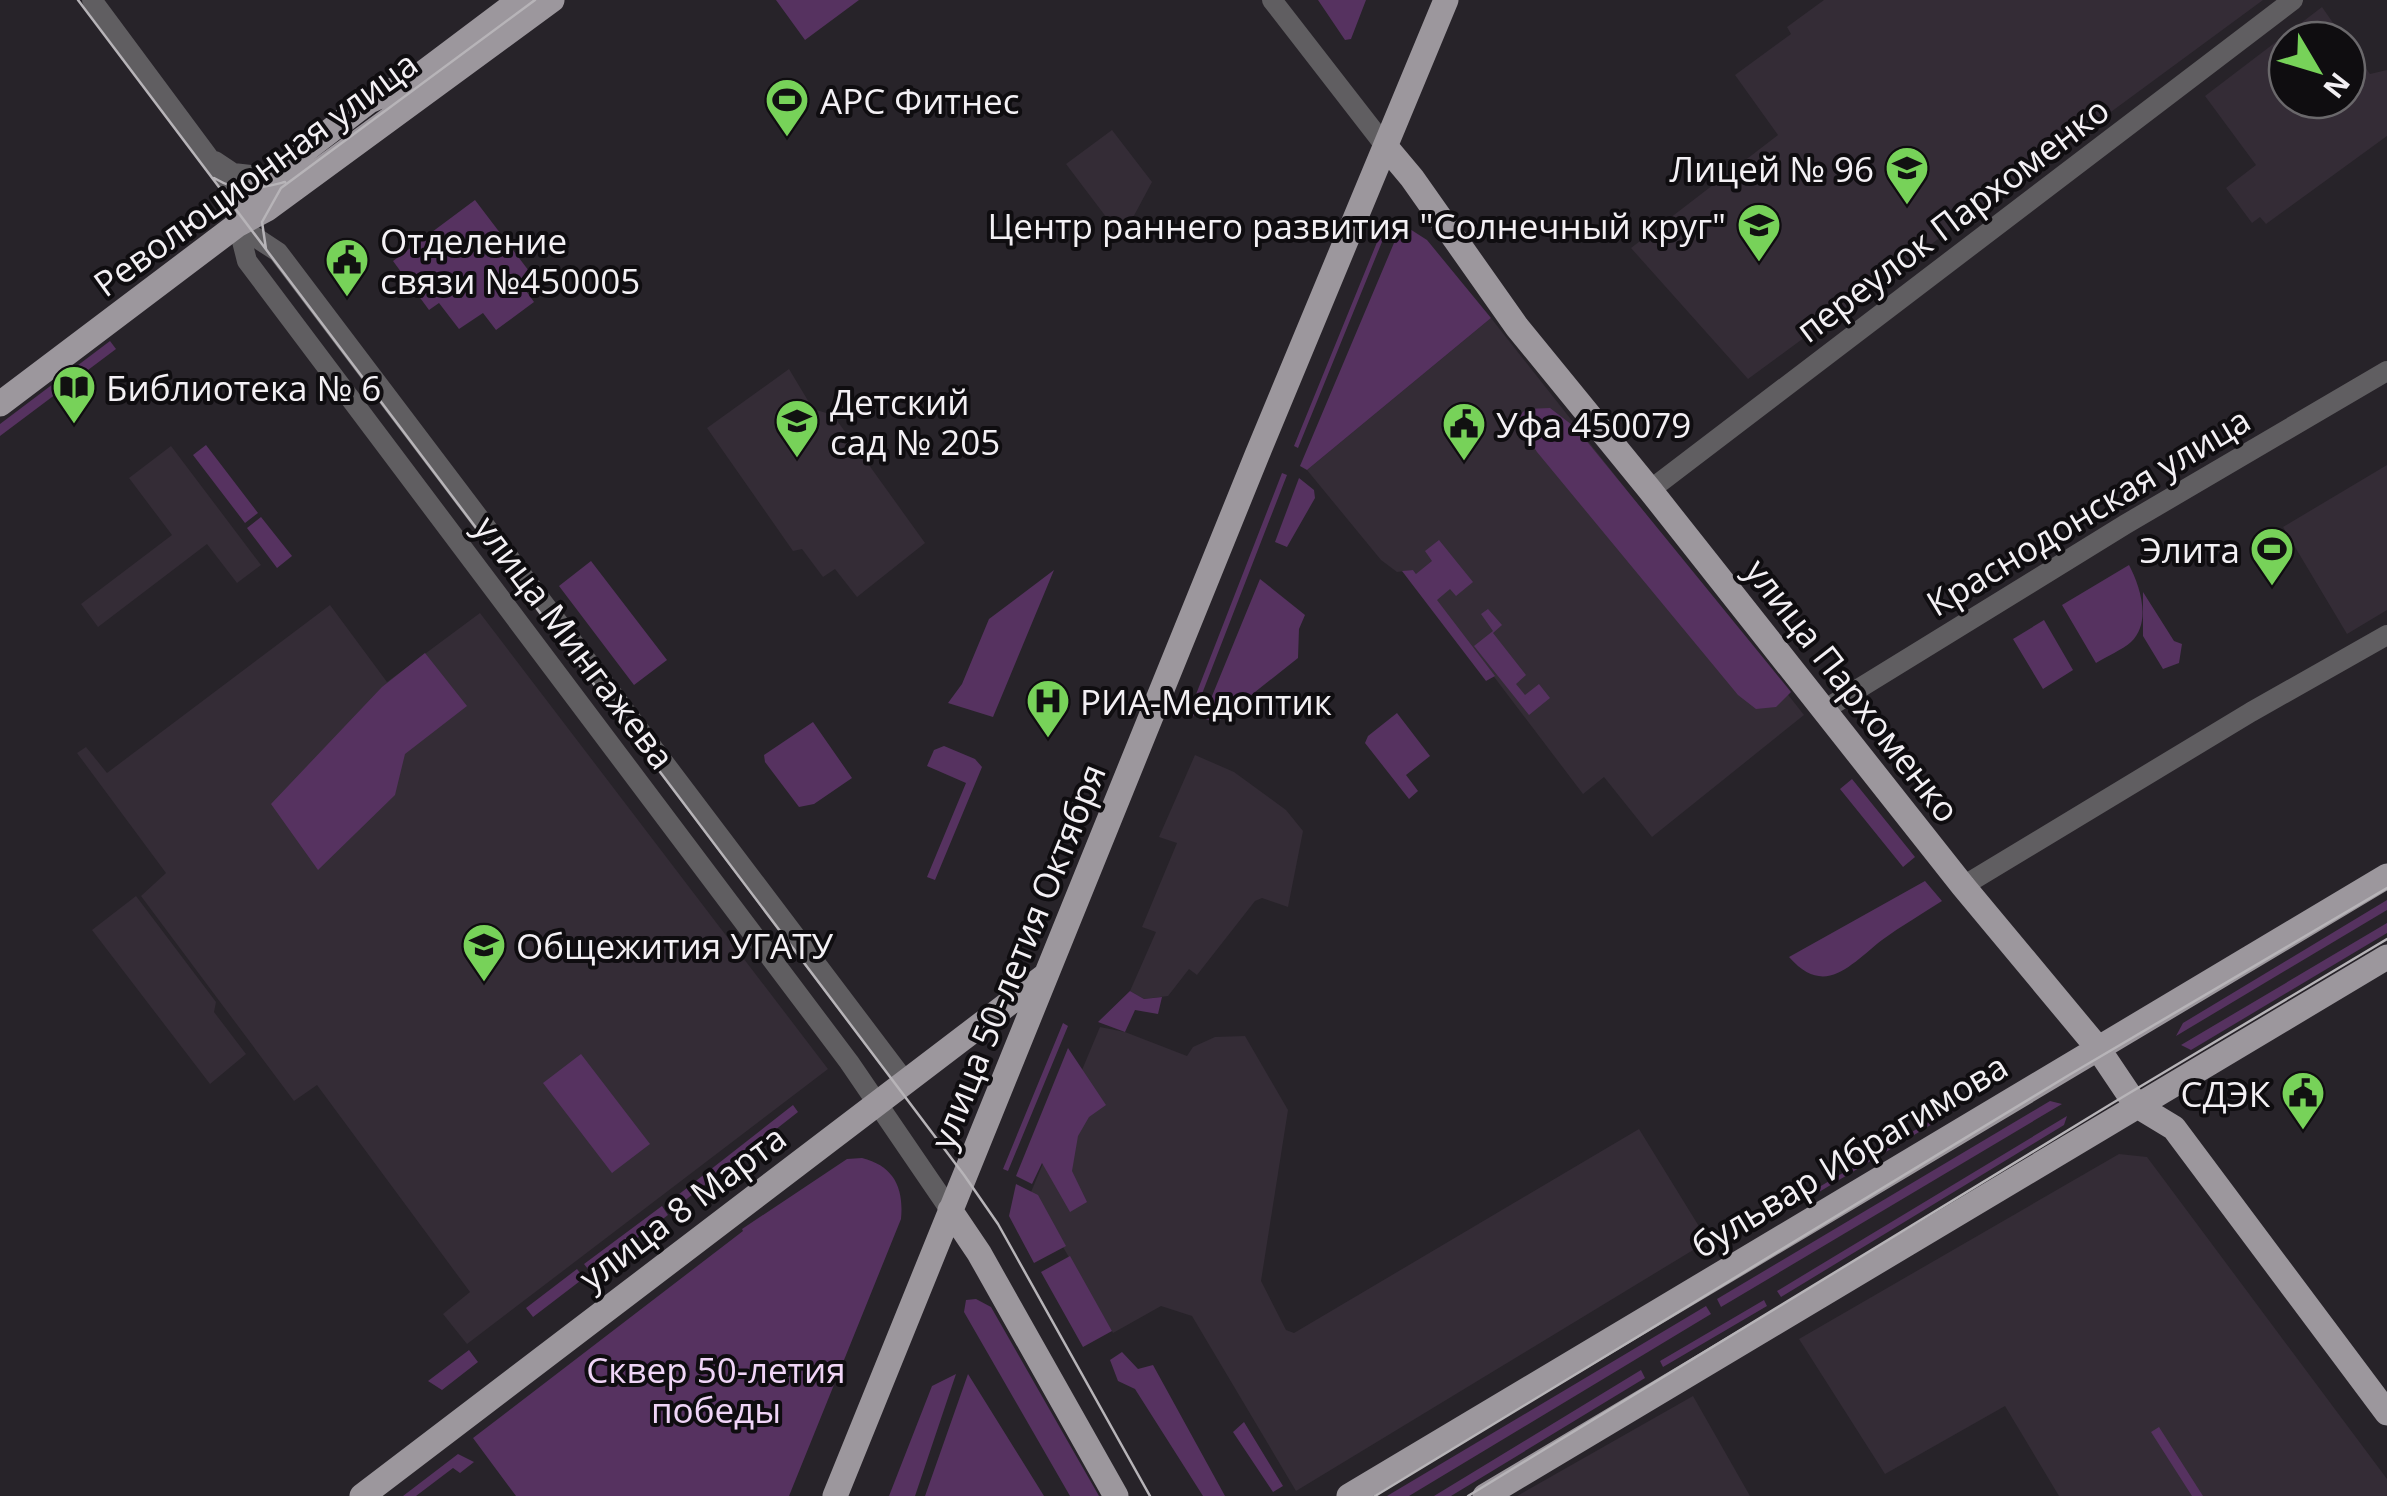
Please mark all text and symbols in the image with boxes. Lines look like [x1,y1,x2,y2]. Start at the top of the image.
north arrow [2267,20,2367,120]
street label: Революционная улица [84,40,426,306]
text: N [2316,65,2359,107]
sports icon: АРС Фитнес [764,77,810,138]
place label: АРС Фитнес [820,77,1020,124]
street label: переулок Пархоменко [1786,86,2118,352]
place label: Лицей № 96 [1669,145,1874,192]
school or university icon: Лицей № 96 [1884,145,1930,206]
place label: Центр раннего развития "Солнечный круг" [987,202,1726,249]
school or university icon: Центр раннего развития "Солнечный круг" [1736,202,1782,263]
place label: Отделение связи №450005 [380,217,640,304]
public building icon: Отделение связи №450005 [324,237,370,298]
library icon: Библиотека № 6 [51,364,97,425]
place label: Библиотека № 6 [106,364,381,411]
place label: Детский сад № 205 [830,378,1000,465]
street label: Краснодонская улица [1918,396,2258,626]
school or university icon: Детский сад № 205 [774,398,820,459]
public building icon: Уфа 450079 [1441,401,1487,462]
place label: Уфа 450079 [1496,401,1691,448]
street label: улица Мингажева [464,506,686,778]
place label: Элита [2140,526,2240,573]
sports icon: Элита [2249,526,2295,587]
street label: улица Пархоменко [1735,548,1971,832]
hospital icon: РИА-Медоптик [1025,678,1071,739]
place label: РИА-Медоптик [1080,678,1332,725]
street label: улица 50-летия Октября [918,757,1116,1155]
school or university icon: Общежития УГАТУ [461,922,507,983]
place label: Общежития УГАТУ [516,922,834,969]
street label: бульвар Ибрагимова [1682,1042,2016,1268]
place label: СДЭК [2181,1070,2271,1117]
public building icon: СДЭК [2280,1070,2326,1131]
street label: улица 8 Марта [569,1114,795,1300]
park label: Сквер 50-летия победы [586,1346,846,1433]

